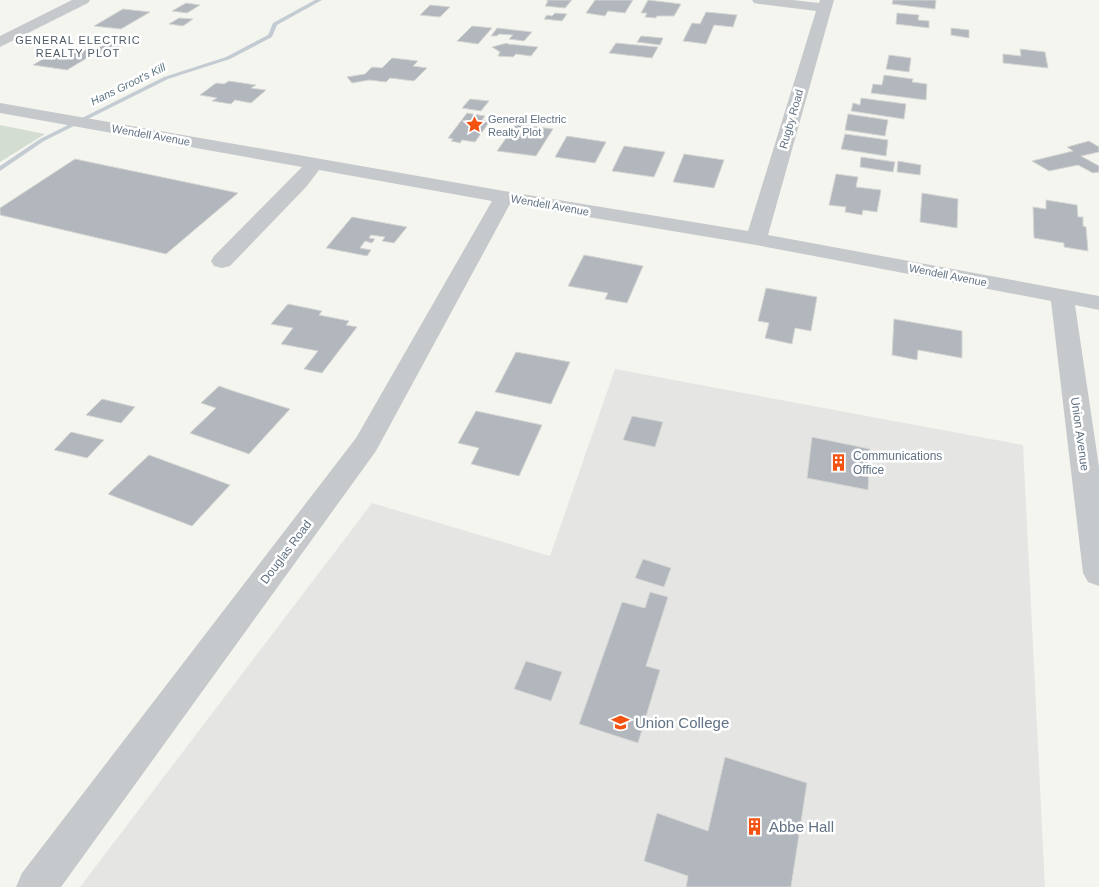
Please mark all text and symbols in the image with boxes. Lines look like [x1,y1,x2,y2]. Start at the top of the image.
district label: GENERAL ELECTRIC REALTY PLOT [15,34,141,59]
water label: Hans Groot's Kill [89,60,168,107]
street label: Rugby Road [777,88,805,150]
place label: General Electric Realty Plot [488,113,567,138]
place icon: General Electric Realty Plot [464,115,484,135]
street label: Wendell Avenue [111,122,191,148]
street label: Wendell Avenue [510,192,590,218]
street label: Wendell Avenue [908,262,988,288]
street label: Union Avenue [1068,396,1092,472]
place label: Communications Office [853,449,942,477]
building icon: Communications Office [829,453,849,473]
street label: Douglas Road [258,517,314,587]
school or university icon: Union College [611,712,631,732]
place label: Union College [635,714,729,731]
building icon: Abbe Hall [745,816,765,836]
place label: Abbe Hall [769,818,834,835]

